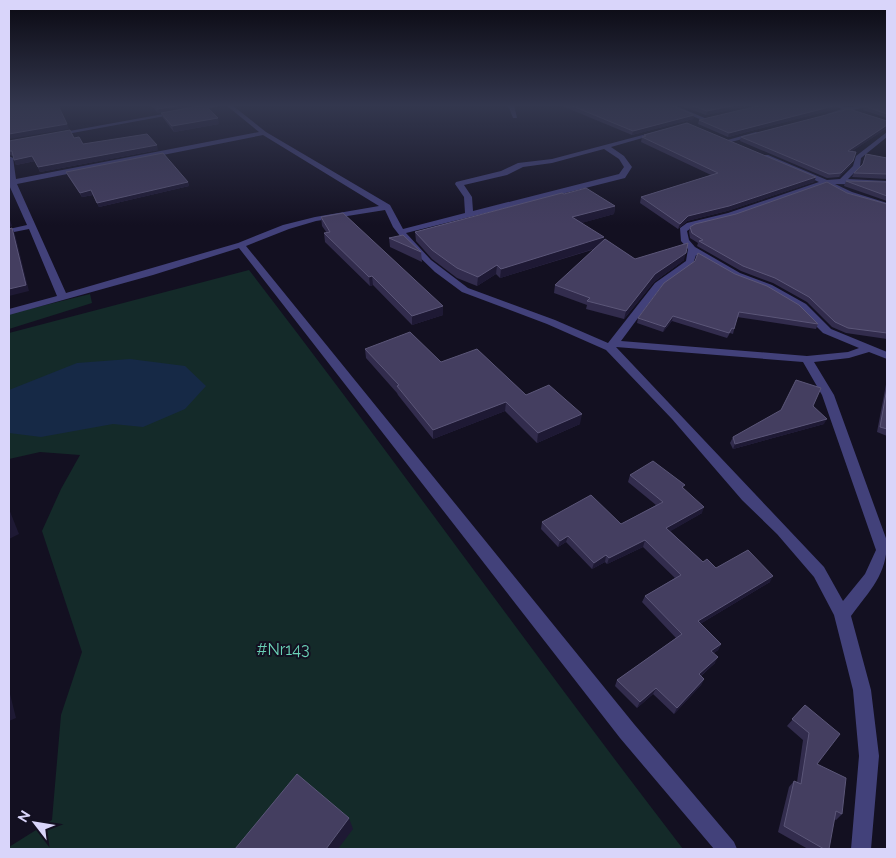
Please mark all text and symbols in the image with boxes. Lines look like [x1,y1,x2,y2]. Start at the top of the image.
park label: #Nr143 [257,640,309,659]
north arrow [10,798,60,848]
text: N [14,808,33,825]

